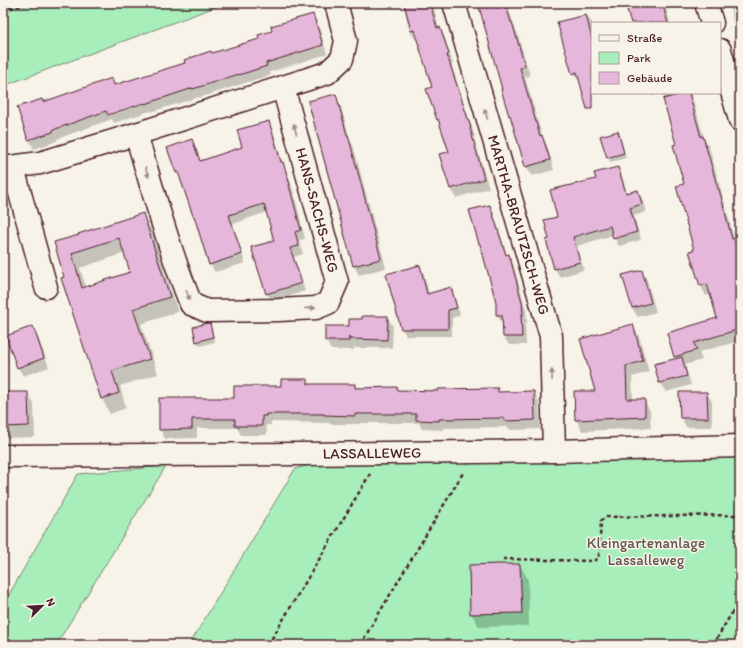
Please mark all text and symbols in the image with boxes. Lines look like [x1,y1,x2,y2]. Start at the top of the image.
legend [591,22,721,94]
text: Straße [627,31,662,45]
text: Park [627,51,651,65]
text: Gebäude [627,71,672,85]
one-way arrow [483,108,489,120]
one-way arrow [291,123,297,135]
street label: MARTHA-BRAUTZSCH-WEG [484,133,553,317]
street label: HANS-SACHS-WEG [292,146,342,274]
one-way arrow [144,166,150,178]
one-way arrow [185,290,191,302]
one-way arrow [304,304,316,311]
one-way arrow [548,369,555,381]
street label: LASSALLEWEG [323,444,421,463]
park label: Kleingartenanlage Lassalleweg [587,534,705,569]
north arrow [22,586,62,626]
text: N [43,596,58,608]

